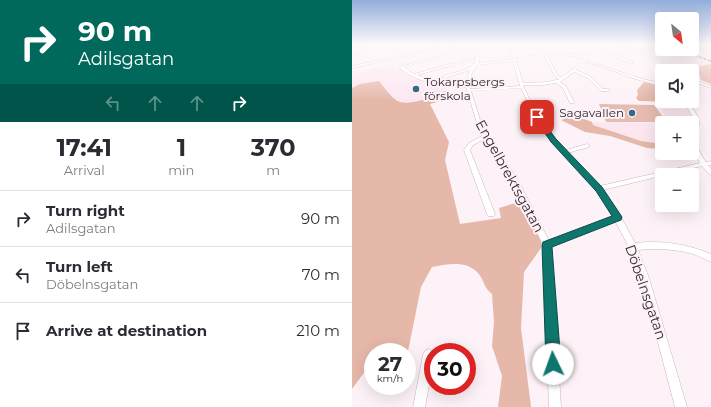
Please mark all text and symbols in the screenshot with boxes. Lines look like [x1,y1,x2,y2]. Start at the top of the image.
north arrow [655,12,699,56]
map controls [655,12,699,212]
text: 90 m [78,14,152,48]
icon: right [12,16,64,68]
text: Adilsgatan [78,48,174,70]
button: sound [655,64,699,108]
place label: Tokarpsbergs förskola [424,74,505,103]
marker: Tokarpsbergs förskola [411,84,421,94]
icon: left [102,92,124,114]
icon: ahead [144,92,166,114]
icon: ahead [186,92,208,114]
icon: right [228,92,250,114]
pin [520,100,554,134]
place label: Sagavallen [559,105,624,120]
icon: arrive [526,106,548,128]
marker: Sagavallen [627,108,637,118]
button: + [655,116,699,160]
street label: Engelbrektsgatan [472,117,548,235]
text: 17:41 [56,133,112,162]
text: 1 [177,133,186,162]
text: 370 [251,133,296,162]
text: Arrival [64,162,105,178]
text: min [168,162,194,178]
text: m [266,162,280,178]
button: − [655,168,699,212]
text: Turn right [46,201,125,220]
icon: right [12,208,34,230]
text: 90 m [301,209,340,228]
text: Adilsgatan [46,220,115,236]
street label: Döbelnsgatan [621,242,671,342]
text: Turn left [46,257,113,276]
icon: left [12,264,34,286]
text: 70 m [302,265,340,284]
text: Döbelnsgatan [46,276,138,292]
icon: arrive [12,320,34,342]
text: Arrive at destination [46,321,207,340]
text: 210 m [296,321,340,340]
speed limit sign: 30 [424,343,476,395]
position arrow [532,343,574,385]
text: 27 [378,352,402,376]
text: km/h [377,372,403,385]

